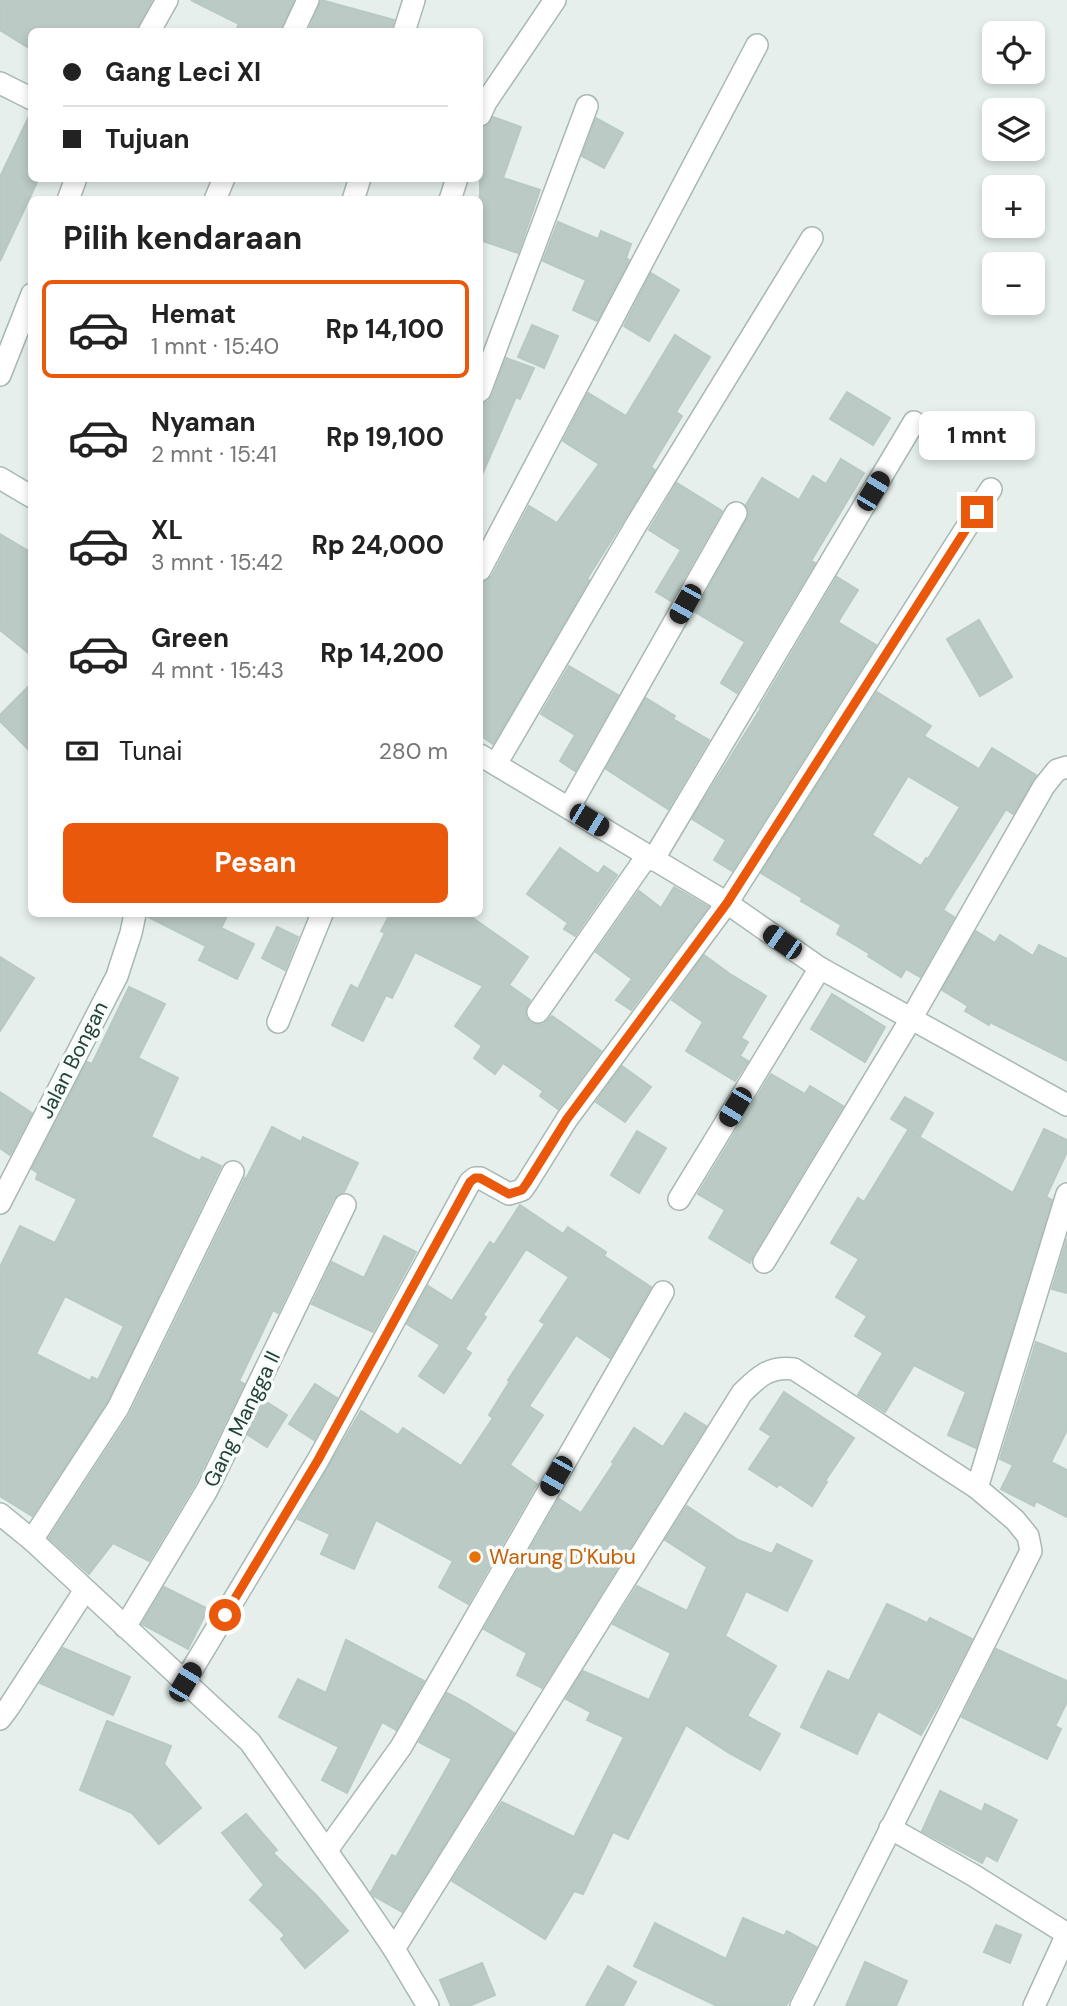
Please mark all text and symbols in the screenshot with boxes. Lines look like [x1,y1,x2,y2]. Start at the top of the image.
map controls [982,21,1045,315]
button: locate [982,21,1045,84]
text: Gang Leci XI [105,55,261,89]
button: layers [982,98,1045,161]
text: Tujuan [105,122,190,156]
button: + [982,175,1045,238]
text: Pilih kendaraan [63,217,302,259]
button: − [982,252,1045,315]
text: Hemat [151,297,236,331]
icon: car [67,298,130,361]
text: Rp 14,100 [326,312,444,346]
text: 1 mnt · 15:40 [151,331,279,361]
text: Nyaman [151,405,256,439]
icon: car [67,406,130,469]
callout: 1 mnt [919,410,1035,460]
text: Rp 19,100 [326,420,444,454]
text: 1 mnt [947,420,1007,450]
text: 2 mnt · 15:41 [151,439,277,469]
car [854,468,893,514]
route end [961,496,993,528]
text: XL [151,513,183,547]
icon: car [67,514,130,577]
text: Rp 24,000 [311,528,444,562]
text: 3 mnt · 15:42 [151,547,283,577]
car [666,581,705,627]
text: Green [151,621,229,655]
icon: car [67,622,130,685]
text: Rp 14,200 [320,636,444,670]
text: 4 mnt · 15:43 [151,655,284,685]
icon: cash [63,732,101,770]
text: Tunai [119,734,183,768]
text: 280 m [379,736,448,766]
car [566,800,613,840]
button: Pesan [63,823,448,903]
car [759,921,806,963]
street label: Jalan Bongan [31,997,115,1123]
car [716,1084,755,1130]
street label: Gang Mangga II [197,1346,287,1492]
car [537,1453,576,1499]
place label: Warung D'Kubu [489,1543,636,1571]
marker: Warung D'Kubu [467,1549,483,1565]
route start [209,1599,241,1631]
car [166,1659,205,1705]

